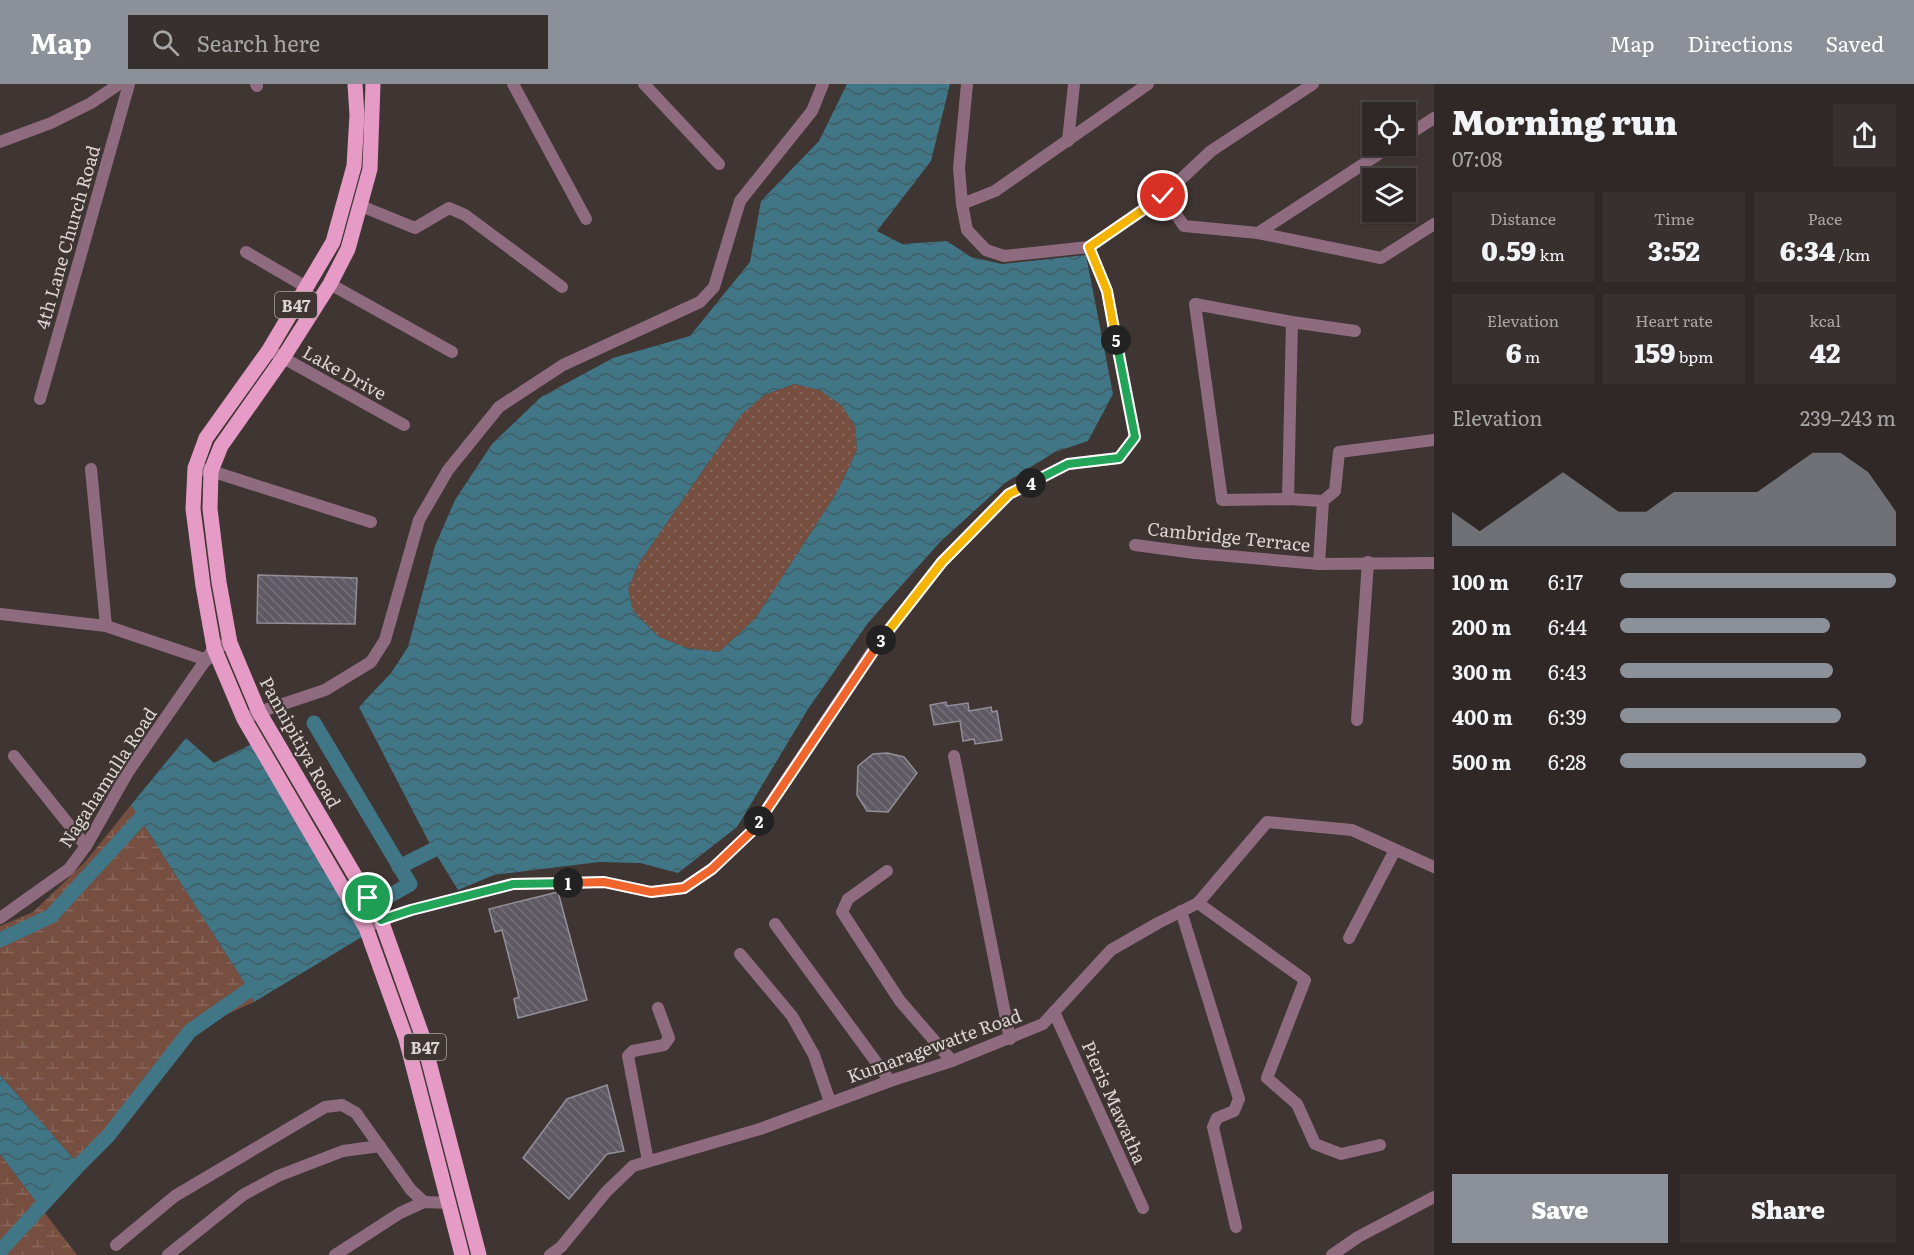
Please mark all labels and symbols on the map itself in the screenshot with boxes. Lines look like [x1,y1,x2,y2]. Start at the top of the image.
street label: 4th Lane Church Road [28,142,106,332]
pin [1137,170,1188,221]
road number: B47 [275,292,317,318]
pin: 5 [1101,325,1131,355]
street label: Lake Drive [298,338,392,406]
pin: 4 [1016,468,1046,498]
street label: Cambridge Terrace [1146,514,1312,558]
pin: 3 [866,625,896,655]
street label: Pannipitiya Road [254,671,348,813]
street label: Nagahamulla Road [51,702,163,852]
pin: 2 [744,806,774,836]
pin: 1 [553,868,583,898]
pin [342,872,393,923]
street label: Kumaragewatte Road [843,1001,1025,1089]
road number: B47 [404,1034,446,1060]
street label: Pieris Mawatha [1076,1036,1154,1168]

